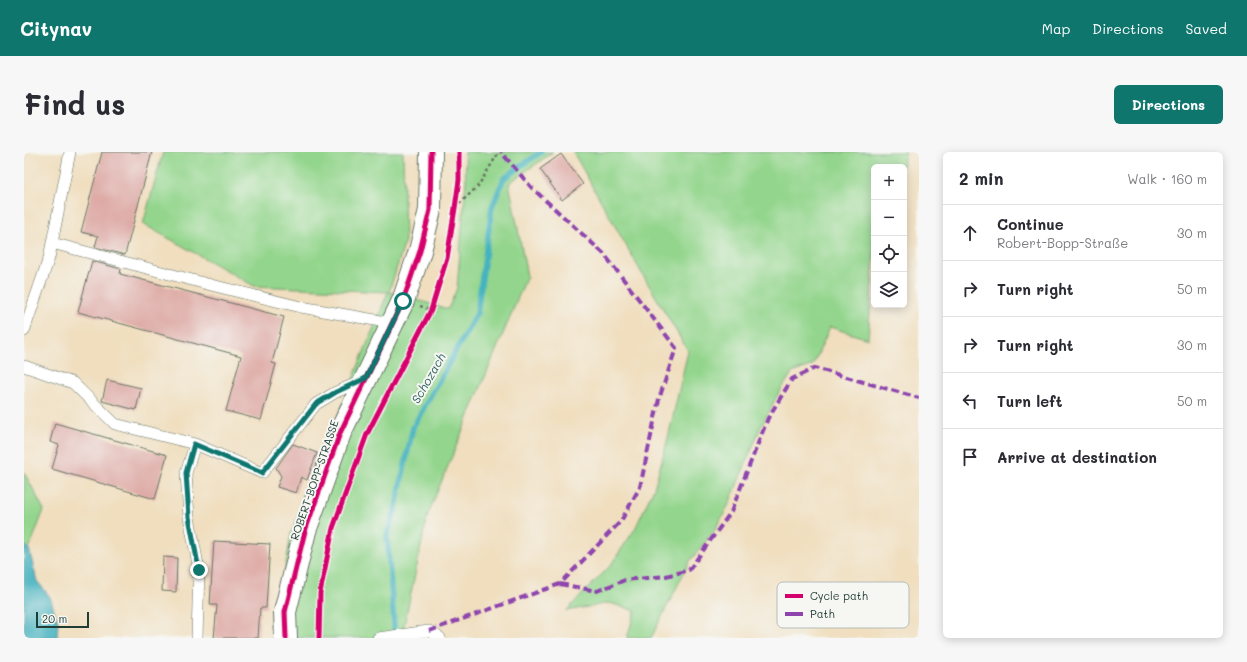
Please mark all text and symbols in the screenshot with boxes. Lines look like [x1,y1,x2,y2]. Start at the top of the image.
text: Citynav [20,16,92,41]
text: Map [1042,19,1070,38]
text: Directions [1092,19,1163,38]
text: Saved [1185,19,1227,38]
button: Directions [1114,85,1223,124]
text: Find us [24,86,125,122]
map controls [871,164,907,308]
button: + [871,164,907,200]
text: 2 min [959,167,1004,189]
text: Walk · 160 m [1127,170,1207,187]
button: − [871,200,907,236]
text: Continue [997,214,1064,234]
icon: ahead [959,222,981,244]
text: 30 m [1177,224,1207,241]
text: Robert-Bopp-Straße [997,234,1128,251]
button: locate [871,236,907,272]
button: layers [871,272,907,308]
icon: right [959,278,981,300]
text: Turn right [997,279,1074,299]
text: 50 m [1177,280,1207,297]
route start [394,292,412,310]
icon: right [959,334,981,356]
text: Turn right [997,335,1074,355]
text: 30 m [1177,336,1207,353]
water label: Schozach [407,350,449,406]
icon: left [959,390,981,412]
text: Turn left [997,391,1062,411]
text: 50 m [1177,392,1207,409]
street label: ROBERT-BOPP-STRASSE [286,418,342,542]
icon: arrive [959,446,981,468]
text: Arrive at destination [997,447,1157,467]
route end [190,561,208,579]
legend [777,582,909,628]
text: Cycle path [810,588,868,603]
text: Path [810,606,835,621]
scale bar [36,610,89,629]
text: 20 m [42,611,67,626]

